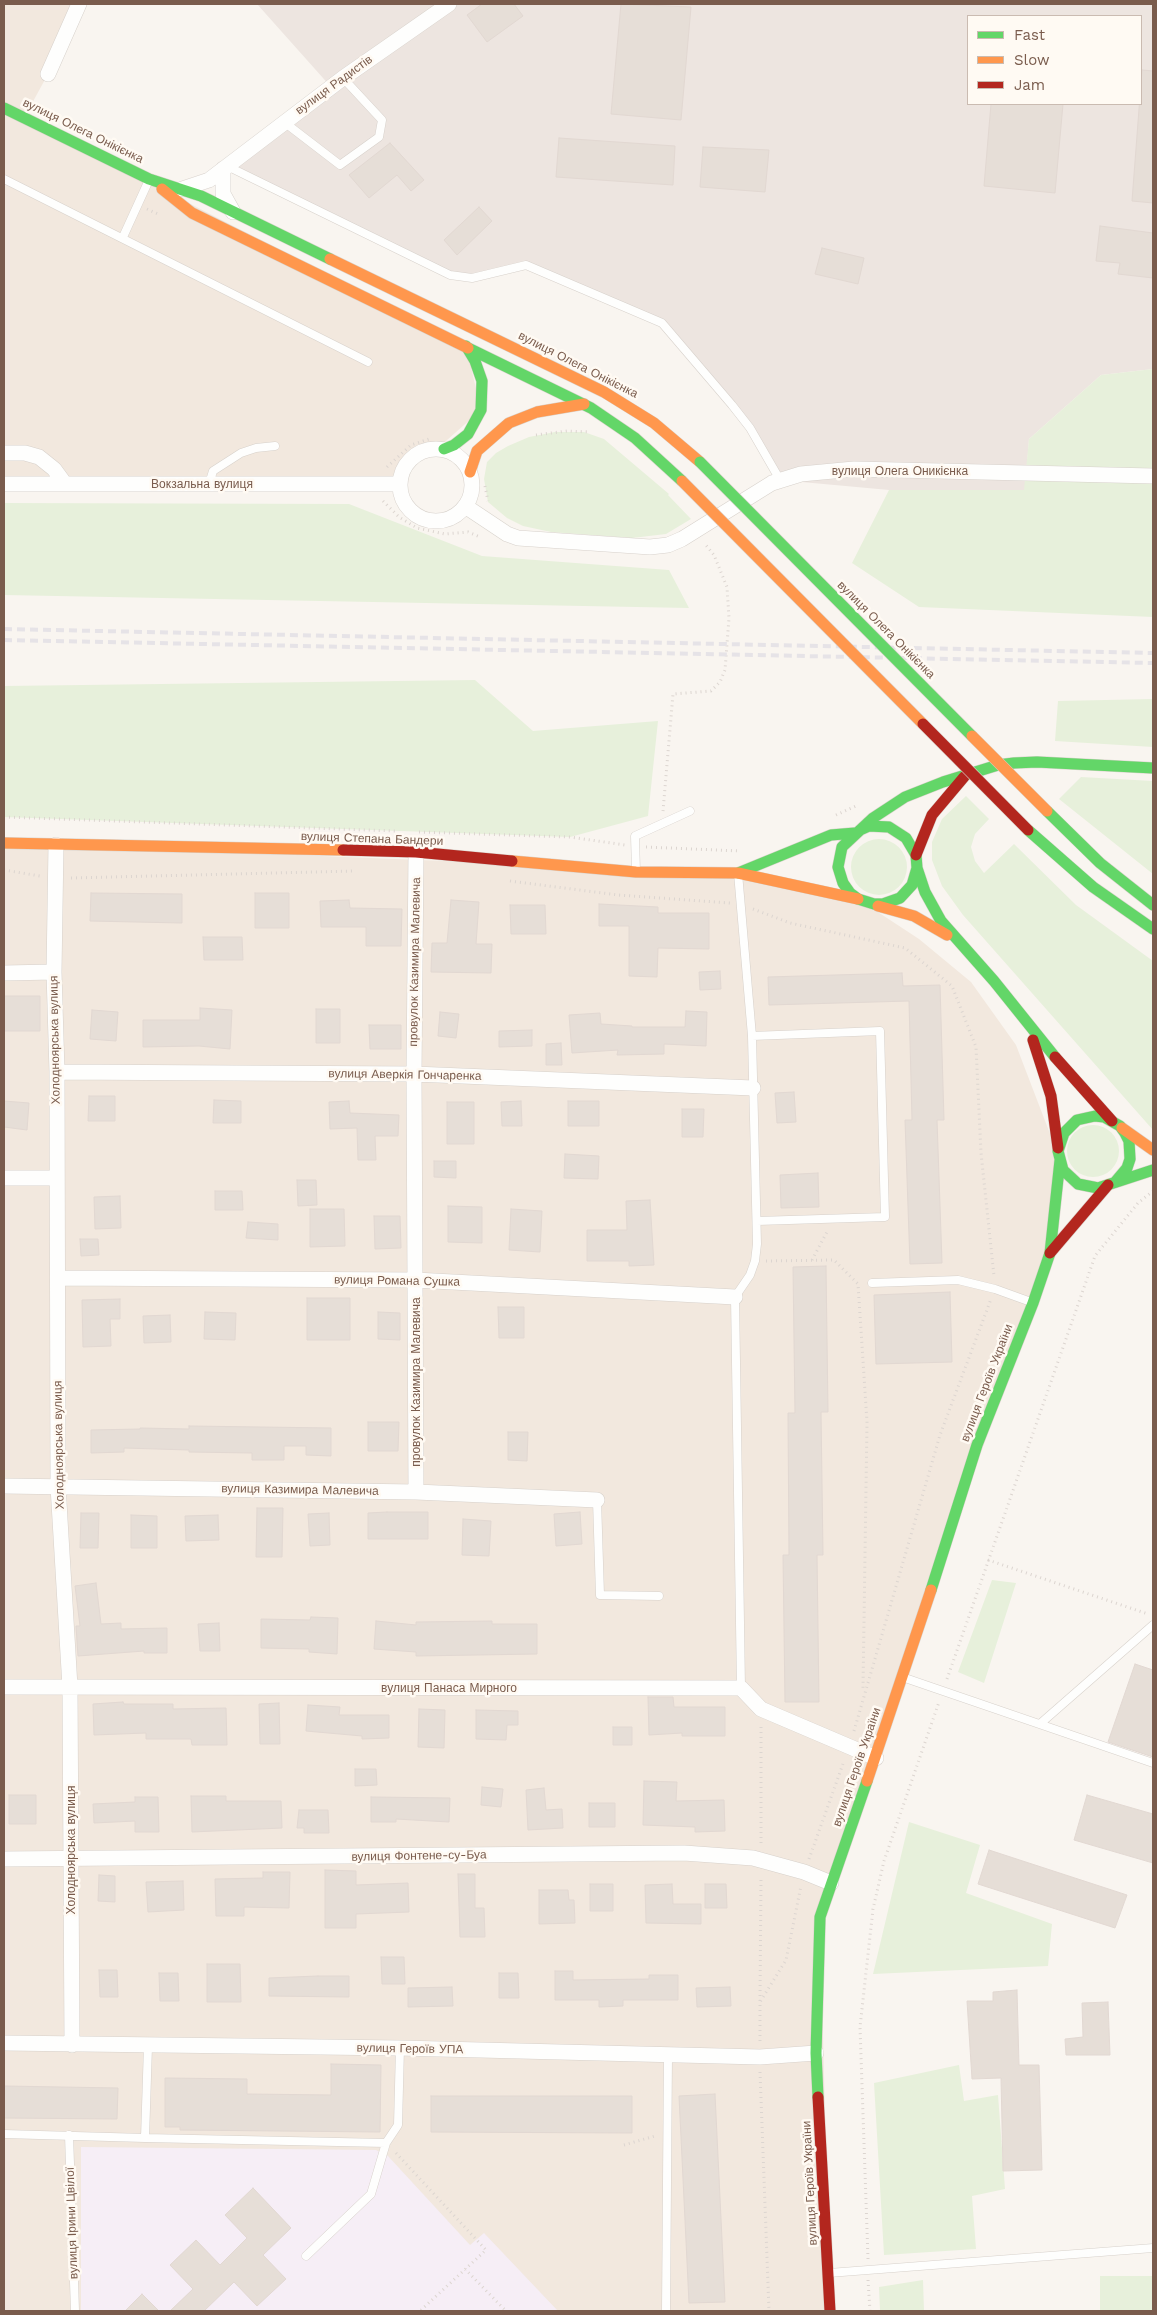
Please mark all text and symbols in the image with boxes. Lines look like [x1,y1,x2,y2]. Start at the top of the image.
legend [967,15,1142,105]
text: Fast [1014,26,1045,44]
text: Slow [1014,51,1050,69]
street label: вулиця Радистів [293,52,375,118]
text: Jam [1014,76,1045,94]
street label: вулиця Олега Онікієнка [20,96,146,166]
street label: вулиця Олега Онікієнка [516,329,640,401]
street label: вулиця Олега Оникієнка [832,464,968,478]
street label: Вокзальна вулиця [151,477,253,491]
street label: вулиця Олега Онікієнка [834,578,938,682]
street label: вулиця Степана Бандери [301,829,443,849]
street label: провулок Казимира Малевича [406,877,424,1047]
street label: Холодноярська вулиця [47,976,63,1104]
street label: вулиця Аверкія Гончаренка [328,1066,482,1084]
street label: вулиця Романа Сушка [334,1273,460,1289]
street label: провулок Казимира Малевича [409,1297,423,1467]
street label: вулиця Героїв України [958,1322,1016,1444]
street label: Холодноярська вулиця [51,1381,67,1509]
street label: вулиця Казимира Малевича [221,1481,379,1499]
street label: вулиця Панаса Мирного [381,1681,517,1695]
street label: вулиця Героїв України [830,1706,884,1828]
street label: Холодноярська вулиця [64,1786,78,1914]
street label: вулиця Фонтене-су-Буа [351,1848,487,1864]
street label: вулиця Героїв УПА [356,2041,464,2057]
street label: вулиця Героїв України [800,2120,820,2246]
street label: вулиця Ірини Цвілої [63,2167,81,2279]

